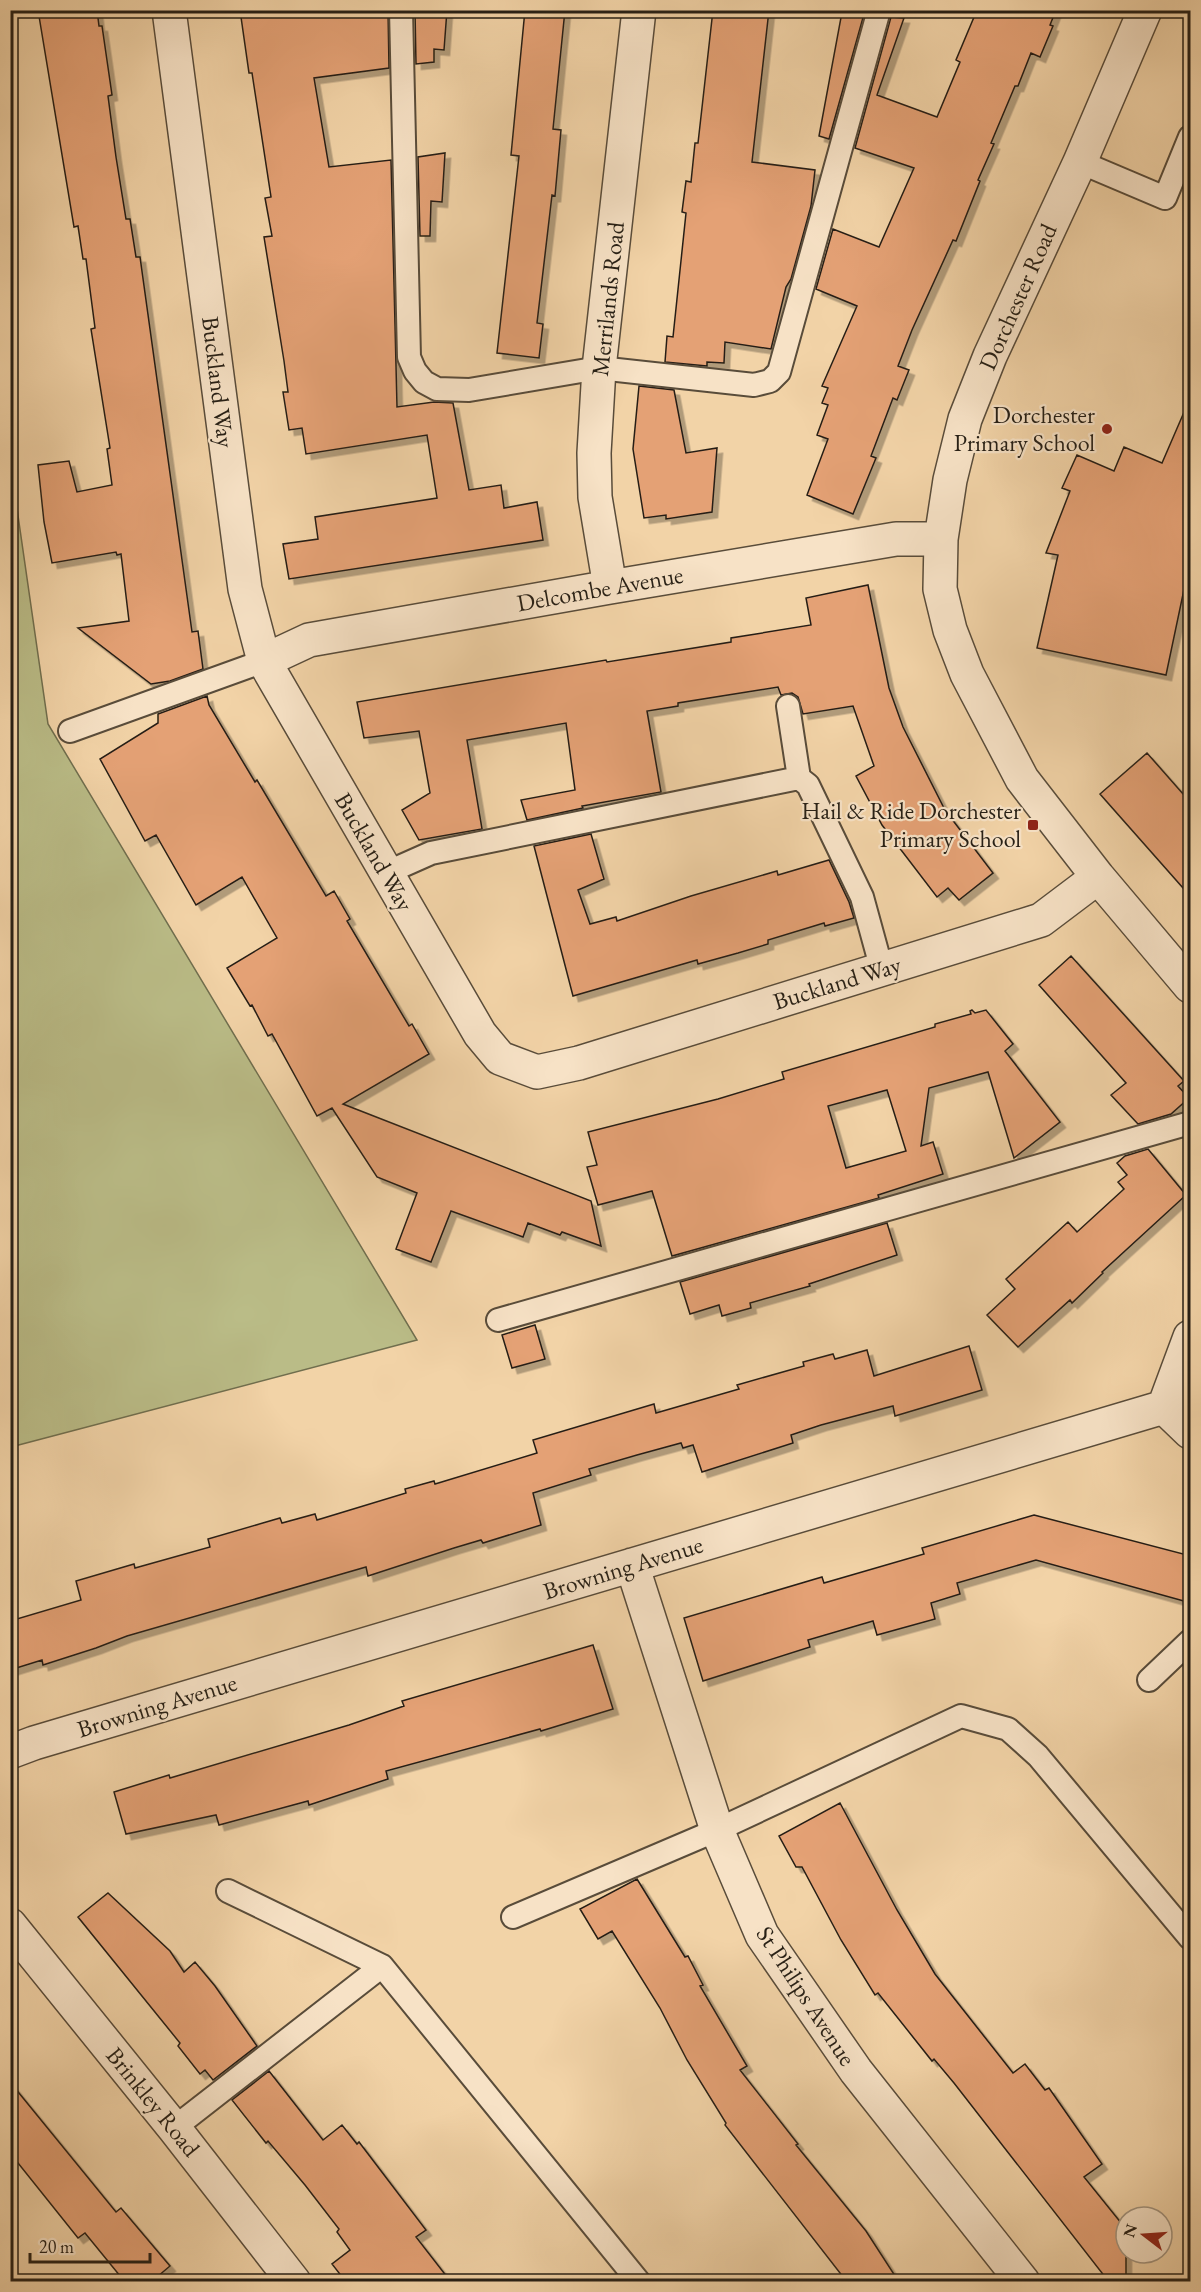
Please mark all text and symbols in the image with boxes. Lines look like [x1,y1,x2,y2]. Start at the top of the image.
street label: Dorchester Road [971,218,1064,375]
street label: Merrilands Road [584,219,631,378]
street label: Buckland Way [195,314,242,450]
place label: Dorchester Primary School [954,399,1095,458]
marker: Dorchester Primary School [1100,422,1114,436]
street label: Delcombe Avenue [514,559,686,618]
street label: Buckland Way [328,787,421,917]
place label: Hail & Ride Dorchester Primary School [801,795,1021,854]
marker: Hail & Ride Dorchester Primary School [1026,818,1040,832]
street label: Buckland Way [769,948,905,1017]
street label: Browning Avenue [539,1529,706,1607]
street label: Browning Avenue [73,1667,240,1745]
street label: St Philips Avenue [750,1920,863,2071]
street label: Brinkley Road [100,2040,208,2164]
north arrow [1114,2205,1174,2265]
text: N [1118,2221,1142,2240]
scale bar [30,2226,150,2264]
text: 20 m [39,2235,74,2258]

